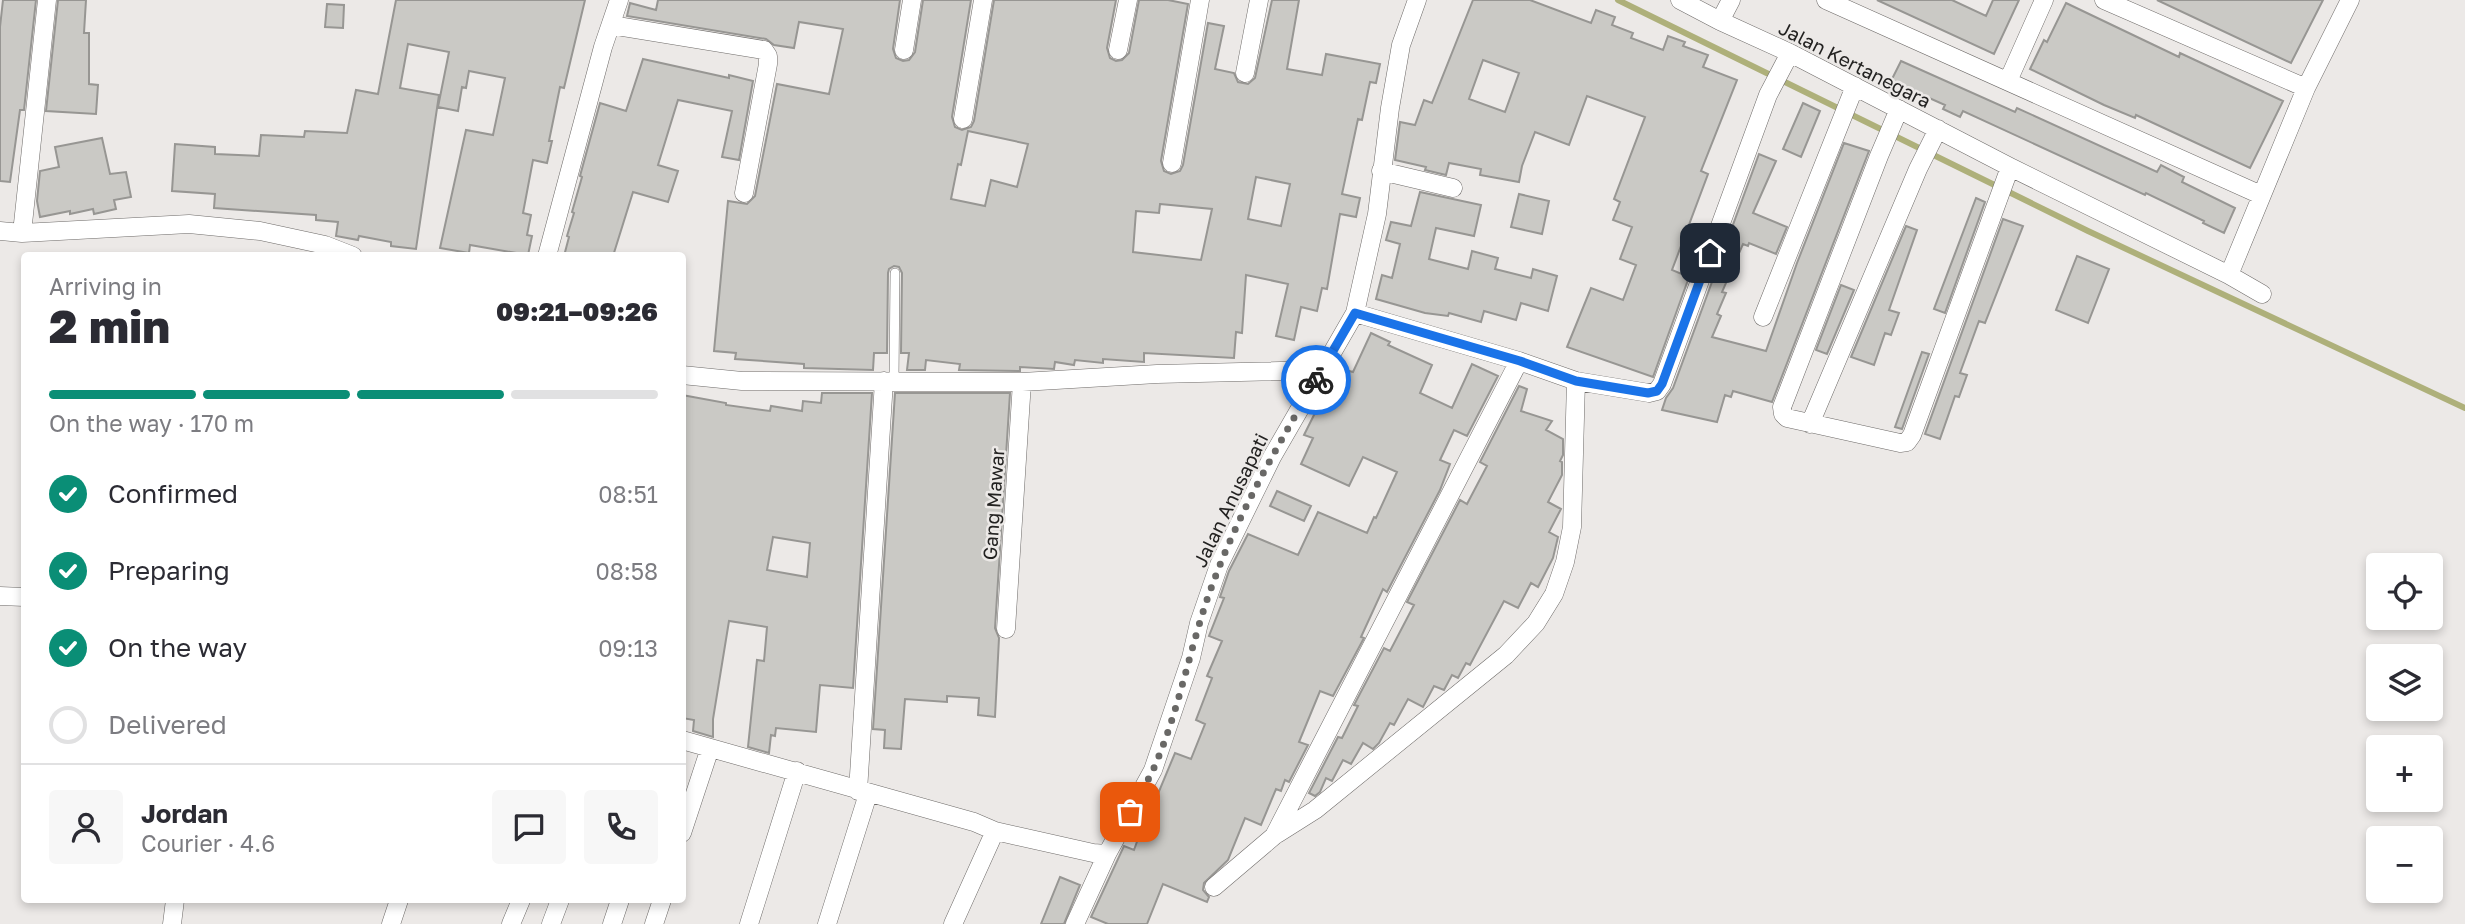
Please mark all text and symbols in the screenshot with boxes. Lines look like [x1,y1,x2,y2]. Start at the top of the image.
street label: Jalan Kertanegara [1775,16,1935,112]
pin [1680,223,1740,283]
icon: home [1691,234,1729,272]
text: Arriving in [49,272,162,300]
text: 09:21–09:26 [496,296,658,327]
text: 2 min [49,298,170,353]
courier [1281,345,1351,415]
icon: bike [1297,361,1335,399]
text: On the way · 170 m [49,409,254,437]
street label: Jalan Anusapati [1188,429,1272,571]
street label: Gang Mawar [978,447,1008,561]
icon: check [49,475,87,513]
text: Confirmed [108,478,238,509]
text: 08:51 [598,480,658,508]
icon: check [49,552,87,590]
map controls [2366,553,2443,903]
button: locate [2366,553,2443,630]
text: Preparing [108,555,230,586]
text: 08:58 [595,557,658,585]
icon: check [49,629,87,667]
text: On the way [108,632,247,663]
text: 09:13 [598,634,658,662]
button: layers [2366,644,2443,721]
text: Delivered [108,709,227,740]
button: + [2366,735,2443,812]
pin [1100,782,1160,842]
button: person [49,790,123,864]
button: chat [492,790,566,864]
button: phone [584,790,658,864]
icon: bag [1111,793,1149,831]
text: Jordan [141,798,228,829]
button: − [2366,826,2443,903]
text: Courier · 4.6 [141,829,275,857]

